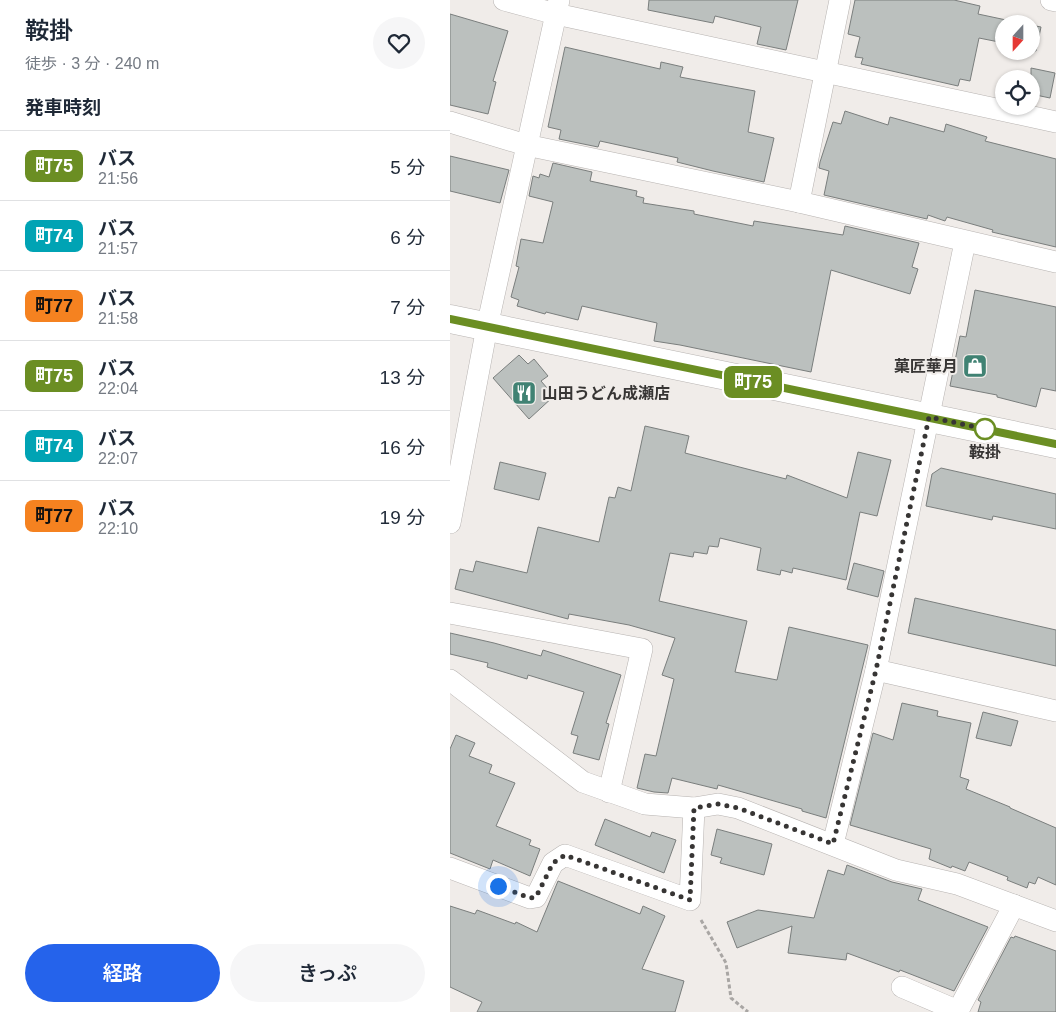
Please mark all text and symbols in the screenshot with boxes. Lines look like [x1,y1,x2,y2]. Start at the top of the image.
north arrow [995,15,1040,60]
map controls [995,15,1040,115]
text: 鞍掛 [25,17,73,44]
button: heart [373,17,425,69]
text: 徒歩 · 3 分 · 240 m [25,55,159,72]
button: locate [995,70,1040,115]
text: 発車時刻 [25,97,101,118]
text: バス [98,148,136,169]
text: 町75 [35,156,73,176]
text: 5 分 [390,157,425,178]
text: 21:56 [98,170,138,187]
text: バス [98,218,136,239]
text: 町74 [35,226,73,246]
text: 6 分 [390,227,425,248]
text: 21:57 [98,240,138,257]
text: バス [98,288,136,309]
text: 町77 [35,296,73,316]
text: 7 分 [390,297,425,318]
text: 21:58 [98,310,138,327]
shop icon: 菓匠華月 [962,353,988,379]
text: バス [98,358,136,379]
place label: 菓匠華月 [894,358,958,375]
text: 町75 [35,366,73,386]
line badge: 町75 [724,366,782,398]
text: 13 分 [380,367,425,388]
text: 町75 [734,372,772,392]
text: 22:04 [98,380,138,397]
restaurant icon: 山田うどん成瀬店 [511,380,537,406]
place label: 山田うどん成瀬店 [542,384,670,402]
marker: 鞍掛 [974,418,996,440]
text: バス [98,428,136,449]
text: 町74 [35,436,73,456]
text: 16 分 [380,437,425,458]
place label: 鞍掛 [969,443,1001,461]
text: 22:07 [98,450,138,467]
text: バス [98,498,136,519]
text: 町77 [35,506,73,526]
text: 19 分 [380,507,425,528]
text: 22:10 [98,520,138,537]
your location [486,874,511,899]
button: 経路 [25,944,220,1002]
button: きっぷ [230,944,425,1002]

